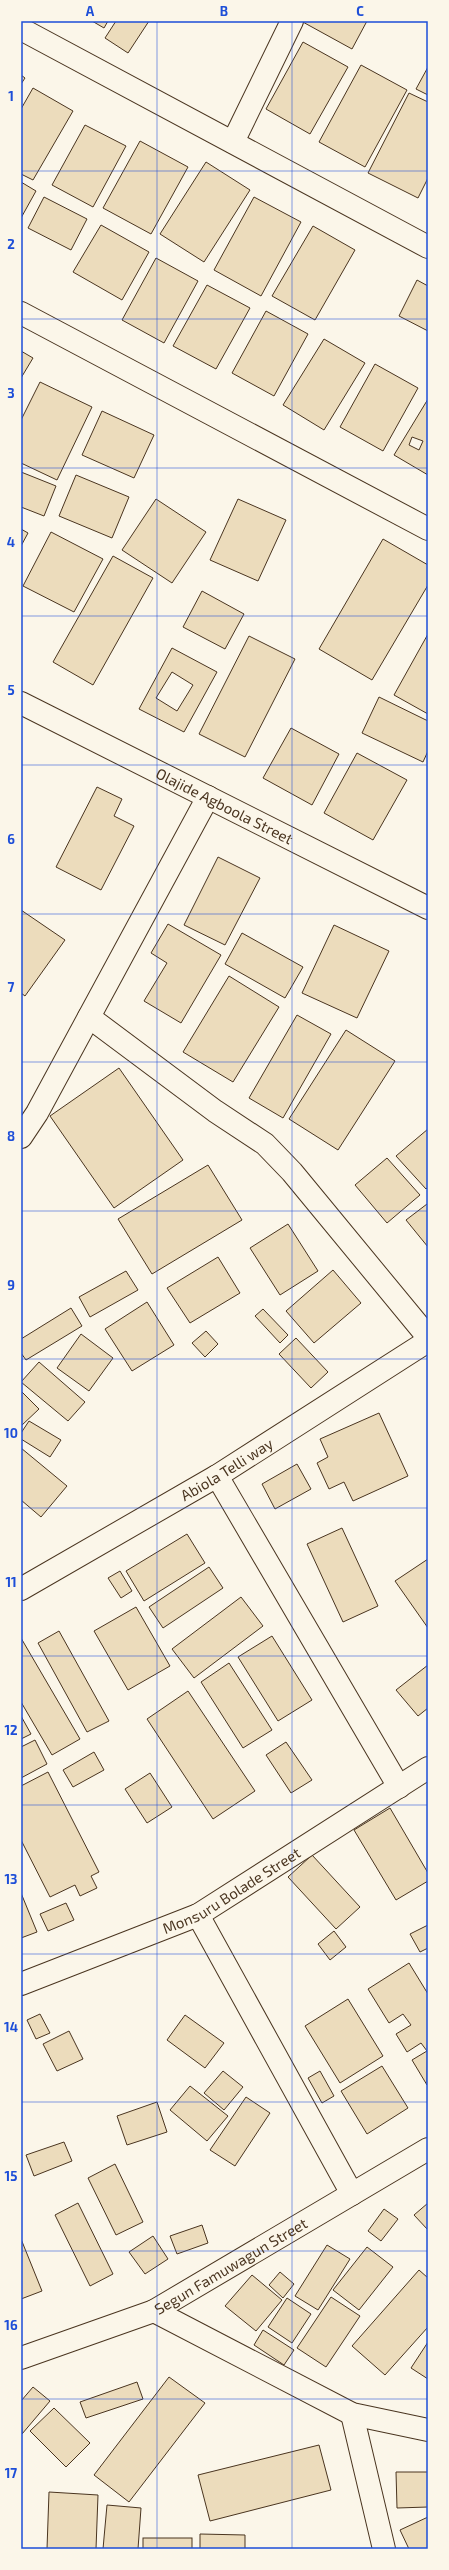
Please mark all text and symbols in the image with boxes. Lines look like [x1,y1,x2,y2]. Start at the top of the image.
text: A [86,3,95,19]
text: B [220,3,228,19]
text: C [356,3,364,19]
text: 1 [8,88,14,104]
text: 2 [7,236,15,252]
text: 3 [7,385,15,401]
text: 4 [7,534,15,550]
text: 5 [7,682,15,698]
street label: Olajide Agboola Street [153,764,296,848]
text: 6 [7,831,15,847]
text: 7 [8,979,15,995]
text: 8 [7,1128,15,1144]
text: 9 [7,1277,15,1293]
text: 10 [4,1425,18,1441]
street label: Abiola Telli way [177,1434,276,1504]
text: 11 [5,1574,17,1590]
text: 12 [4,1722,18,1738]
street label: Monsuru Bolade Street [160,1843,304,1937]
text: 13 [5,1871,18,1887]
text: 14 [4,2019,18,2035]
text: 15 [5,2168,17,2184]
street label: Segun Famuwagun Street [151,2213,310,2318]
text: 16 [4,2317,18,2333]
text: 17 [5,2465,17,2481]

